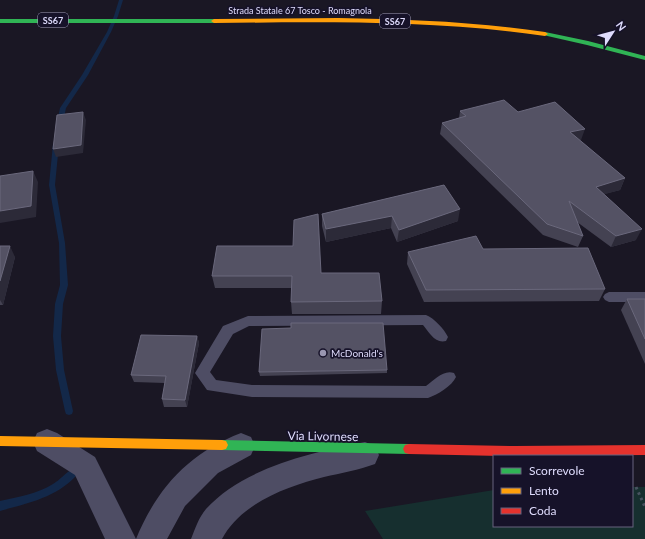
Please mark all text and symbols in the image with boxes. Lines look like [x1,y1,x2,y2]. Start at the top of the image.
street label: Strada Statale 67 Tosco - Romagnola [228,5,372,16]
north arrow [593,12,633,52]
road number: SS67 [38,13,68,27]
road number: SS67 [380,14,410,28]
text: N [614,19,629,33]
place label: McDonald's [331,347,383,359]
marker: McDonald's [318,348,328,358]
street label: Via Livornese [287,428,359,444]
legend [493,455,633,527]
text: Scorrevole [529,463,585,478]
text: Lento [529,483,559,498]
text: Coda [529,503,556,518]

